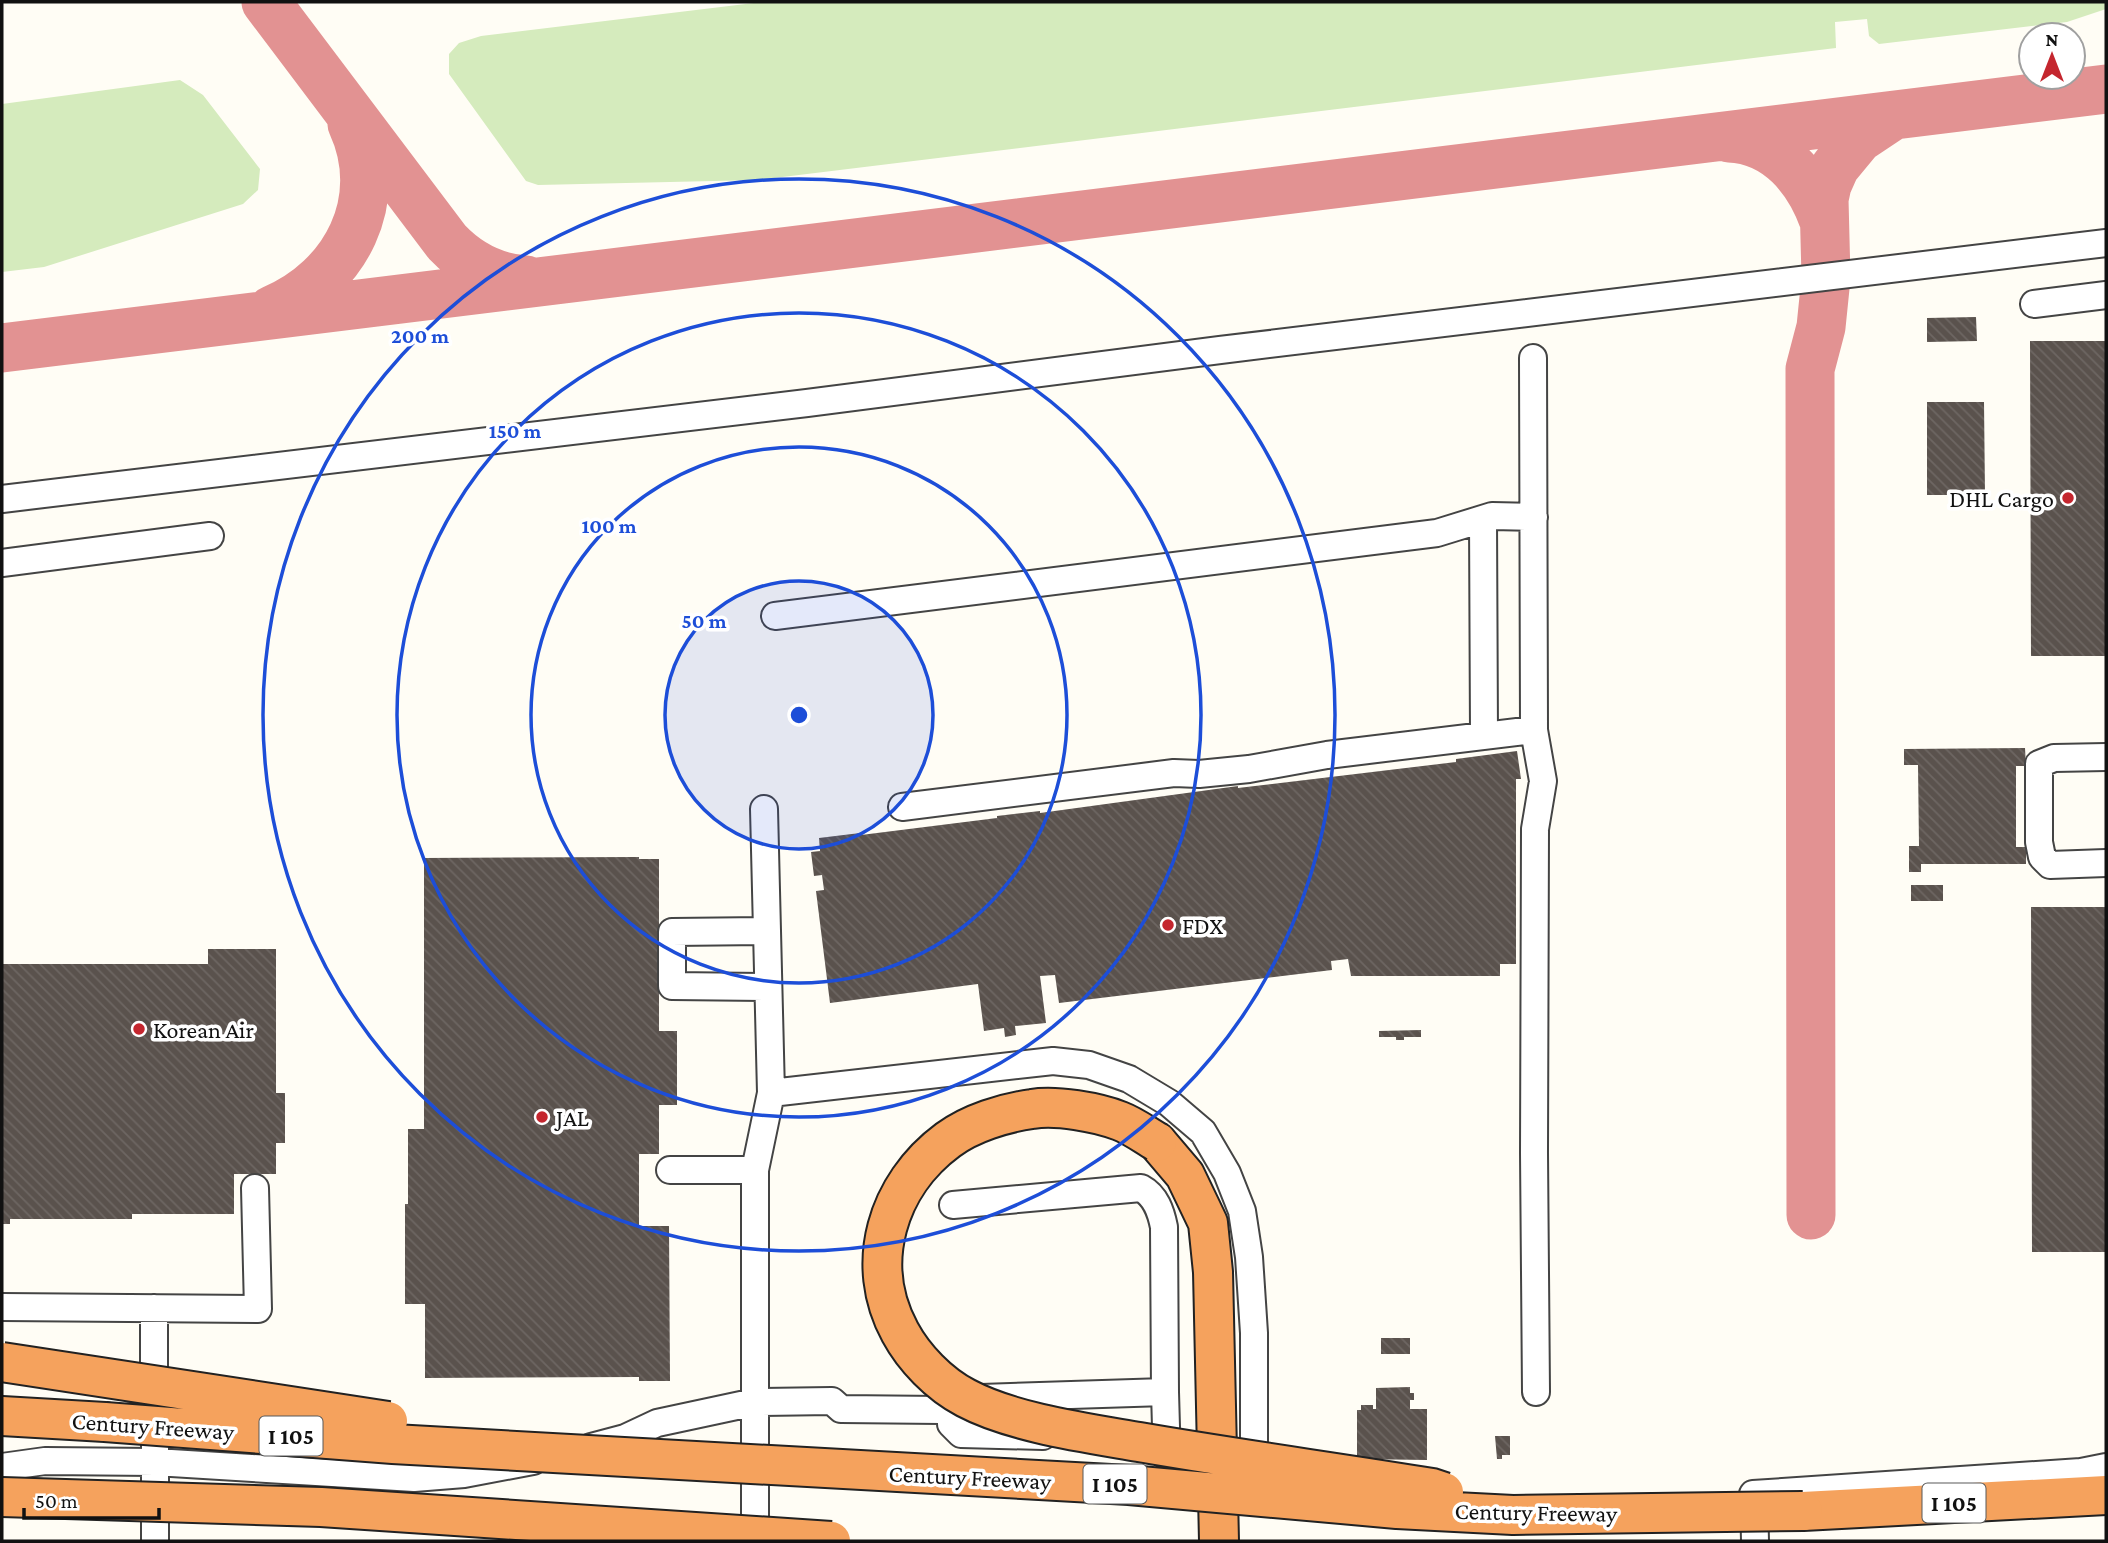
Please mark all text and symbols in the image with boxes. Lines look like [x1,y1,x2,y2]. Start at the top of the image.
north arrow [2017,21,2087,91]
text: N [2046,29,2059,50]
text: 200 m [391,324,449,348]
text: 150 m [489,419,542,443]
place label: DHL Cargo [1949,485,2054,512]
marker: DHL Cargo [2060,490,2076,506]
text: 100 m [581,514,637,538]
text: 50 m [682,609,727,633]
centre of rings [787,703,811,727]
place label: FDX [1182,912,1224,939]
marker: FDX [1160,917,1176,933]
place label: Korean Air [153,1016,254,1043]
marker: Korean Air [131,1021,147,1037]
place label: JAL [554,1104,589,1131]
marker: JAL [534,1109,550,1125]
street label: Century Freeway [71,1407,236,1445]
road number: I 105 [260,1416,322,1456]
street label: Century Freeway [888,1459,1053,1495]
road number: I 105 [1084,1464,1146,1504]
scale bar [24,1476,159,1520]
road number: I 105 [1923,1484,1986,1522]
text: 50 m [35,1489,78,1513]
street label: Century Freeway [1454,1497,1618,1527]

